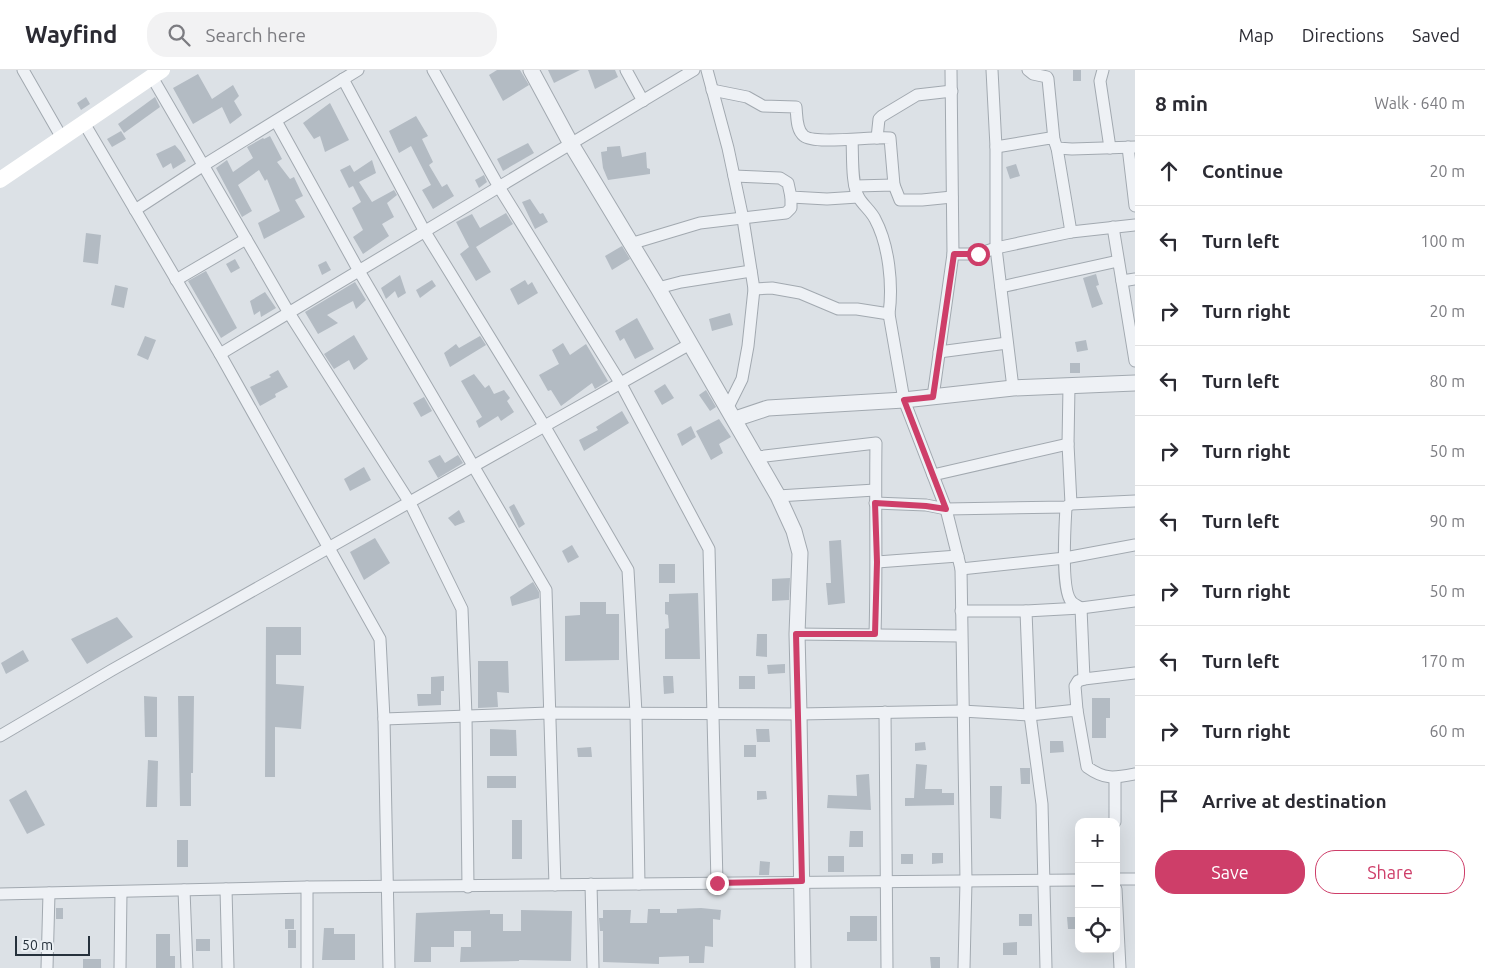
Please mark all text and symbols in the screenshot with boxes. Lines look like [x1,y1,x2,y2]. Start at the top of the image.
search box [147,12,497,57]
text: Wayfind [25,21,117,48]
icon: search [165,21,193,49]
text: Search here [205,24,306,46]
text: Map [1238,25,1274,45]
text: Directions [1302,25,1384,45]
text: Saved [1412,25,1460,45]
text: 8 min [1155,91,1208,115]
text: Walk · 640 m [1374,94,1465,112]
icon: ahead [1155,157,1183,185]
text: Continue [1202,160,1283,182]
text: 20 m [1429,162,1465,180]
icon: left [1155,227,1183,255]
text: Turn left [1202,230,1280,252]
text: 100 m [1420,232,1465,250]
route start [967,243,990,266]
icon: right [1155,297,1183,325]
text: Turn right [1202,300,1290,322]
text: 20 m [1429,302,1465,320]
icon: left [1155,367,1183,395]
text: Turn left [1202,370,1280,392]
text: 80 m [1429,372,1465,390]
icon: right [1155,437,1183,465]
text: Turn right [1202,440,1290,462]
text: 50 m [1429,442,1465,460]
icon: left [1155,507,1183,535]
text: Turn left [1202,510,1280,532]
text: 90 m [1429,512,1465,530]
icon: right [1155,577,1183,605]
text: Turn right [1202,580,1290,602]
text: 50 m [1429,582,1465,600]
icon: left [1155,647,1183,675]
text: Turn left [1202,650,1280,672]
text: 170 m [1420,652,1465,670]
icon: right [1155,717,1183,745]
text: Turn right [1202,720,1290,742]
text: 60 m [1429,722,1465,740]
icon: arrive [1155,787,1183,815]
text: Arrive at destination [1202,790,1387,812]
map controls [1075,818,1120,953]
button: + [1075,818,1120,863]
button: Save [1155,850,1305,894]
button: Share [1315,850,1465,894]
button: − [1075,863,1120,908]
route end [706,872,729,895]
button: locate [1075,908,1120,953]
scale bar [15,933,90,956]
text: 50 m [22,937,53,953]

